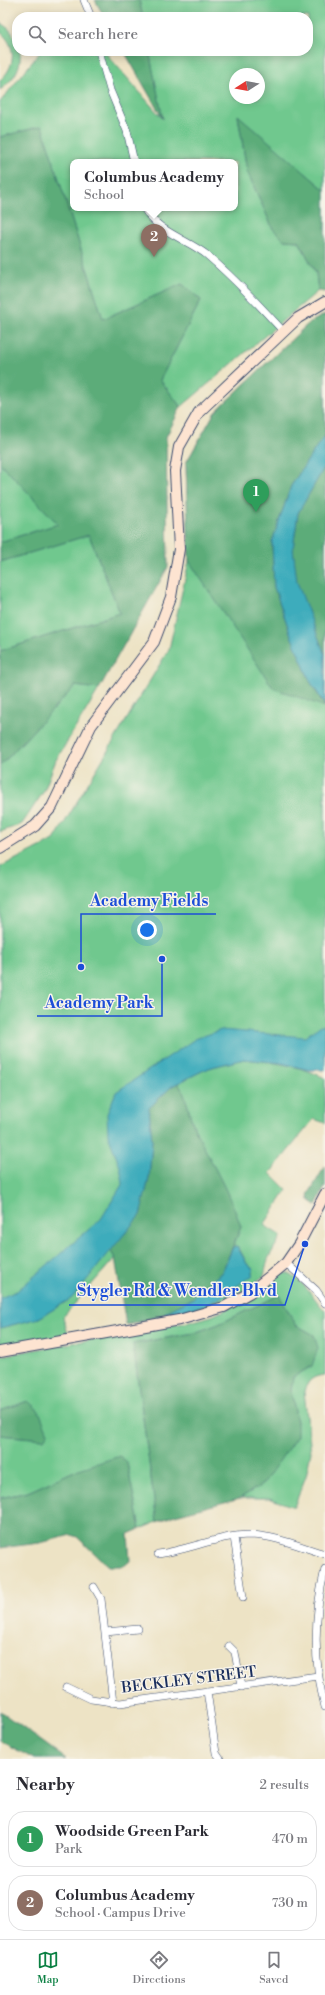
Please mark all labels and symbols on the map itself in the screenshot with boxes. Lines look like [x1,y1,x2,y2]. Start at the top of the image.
north arrow [229,68,265,104]
pin: 2 [141,224,167,257]
pin: 1 [243,479,269,512]
callout: Academy Fields [81,886,216,914]
text: Academy Fields [89,891,208,911]
your location [137,920,157,940]
callout: Academy Park [37,988,162,1016]
text: Academy Park [44,993,155,1013]
callout: Stygler Rd & Wendler Blvd [69,1277,285,1305]
text: Stygler Rd & Wendler Blvd [77,1281,277,1301]
street label: BECKLEY STREET [119,1662,258,1698]

